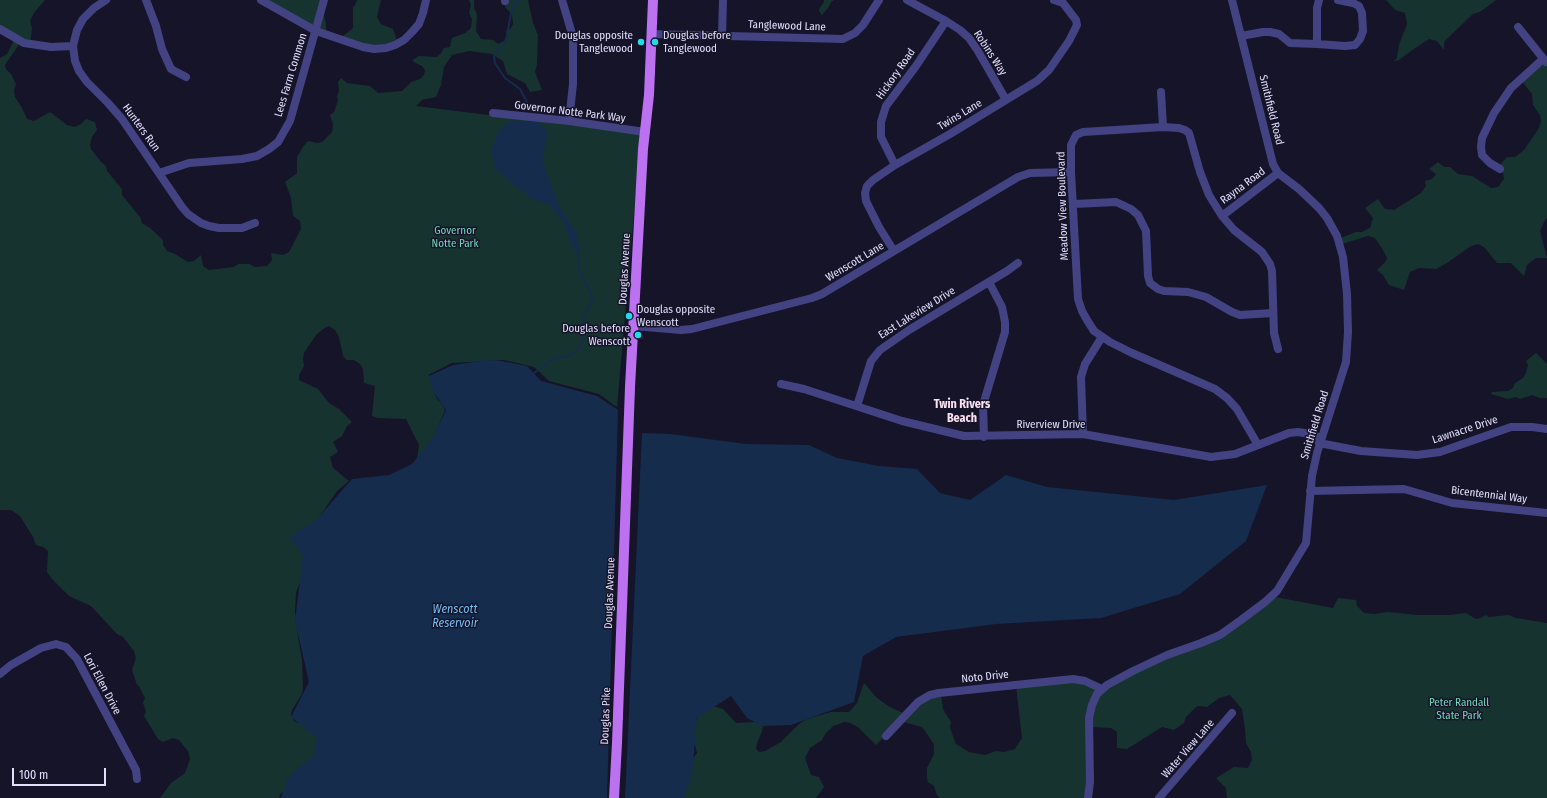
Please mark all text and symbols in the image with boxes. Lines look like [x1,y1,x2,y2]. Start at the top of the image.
street label: Tanglewood Lane [748,18,826,34]
street label: Robins Way [970,28,1010,78]
place label: Douglas opposite Tanglewood [555,29,633,55]
place label: Douglas before Tanglewood [663,29,731,55]
street label: Lees Farm Common [272,32,310,118]
marker: Douglas opposite Tanglewood [636,37,646,47]
marker: Douglas before Tanglewood [650,37,660,47]
street label: Hickory Road [874,46,918,102]
street label: Smithfield Road [1256,74,1286,146]
street label: Twins Lane [935,97,985,133]
street label: Governor Notte Park Way [514,99,626,125]
street label: Hunters Run [119,102,163,154]
street label: Meadow View Boulevard [1055,151,1071,261]
street label: Rayna Road [1218,165,1268,207]
park label: Governor Notte Park [431,224,479,250]
street label: Douglas Avenue [617,233,633,305]
street label: Wenscott Lane [824,239,886,285]
street label: East Lakeview Drive [876,284,958,342]
place label: Douglas opposite Wenscott [637,303,715,329]
marker: Douglas opposite Wenscott [624,311,634,321]
place label: Douglas before Wenscott [562,322,630,348]
marker: Douglas before Wenscott [633,330,643,340]
street label: Smithfield Road [1298,389,1332,461]
district label: Twin Rivers Beach [934,398,990,426]
street label: Lawnacre Drive [1431,413,1499,447]
street label: Riverview Drive [1016,418,1086,432]
street label: Bicentennial Way [1450,484,1528,506]
street label: Douglas Avenue [602,557,618,629]
water label: Wenscott Reservoir [432,603,478,631]
street label: Lori Ellen Drive [80,651,124,717]
street label: Noto Drive [961,668,1009,686]
street label: Douglas Pike [598,687,614,745]
park label: Peter Randall State Park [1429,696,1489,722]
street label: Water View Lane [1159,717,1217,781]
scale bar [14,760,108,786]
text: 100 m [19,768,48,782]

